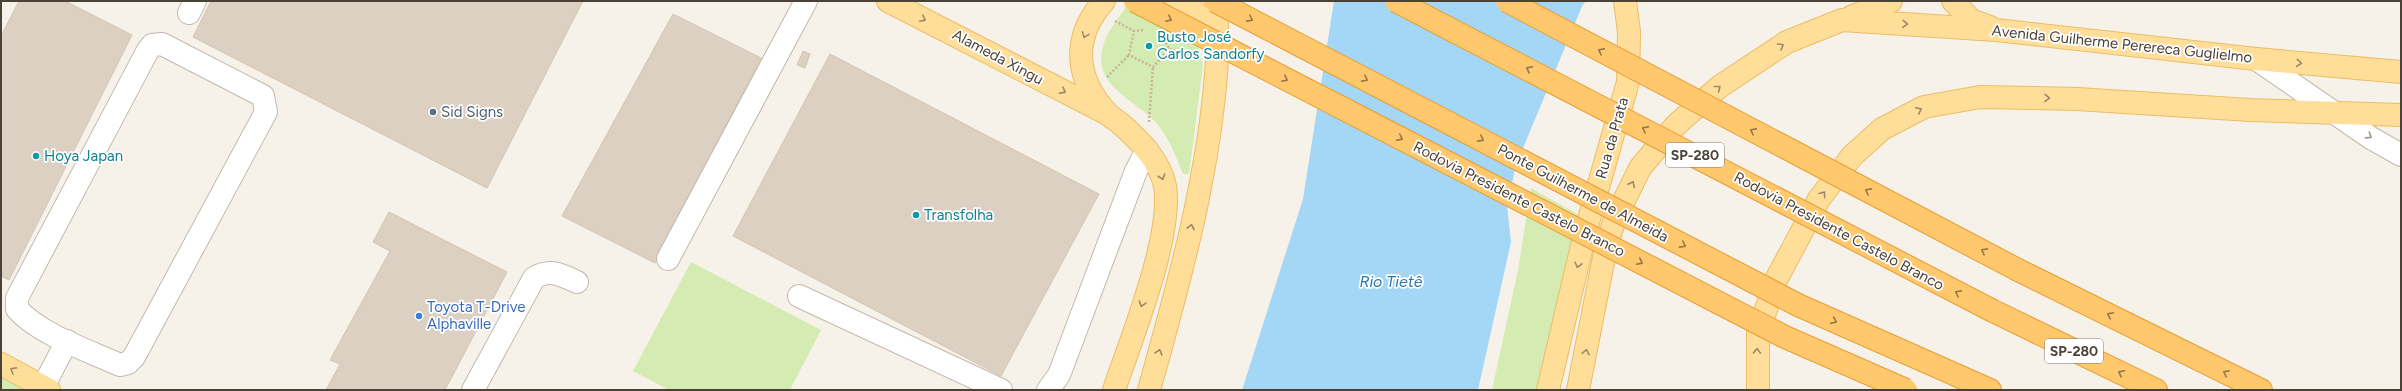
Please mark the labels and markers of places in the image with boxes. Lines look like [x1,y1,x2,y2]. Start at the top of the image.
place label: Busto José Carlos Sandorfy [1157,28,1265,63]
marker: Busto José Carlos Sandorfy [1144,41,1154,51]
place label: Sid Signs [441,103,503,121]
marker: Sid Signs [428,107,438,117]
place label: Hoya Japan [44,147,123,165]
marker: Hoya Japan [31,151,41,161]
place label: Transfolha [924,206,993,224]
marker: Transfolha [911,210,921,220]
place label: Toyota T-Drive Alphaville [427,298,525,333]
marker: Toyota T-Drive Alphaville [414,311,424,321]

